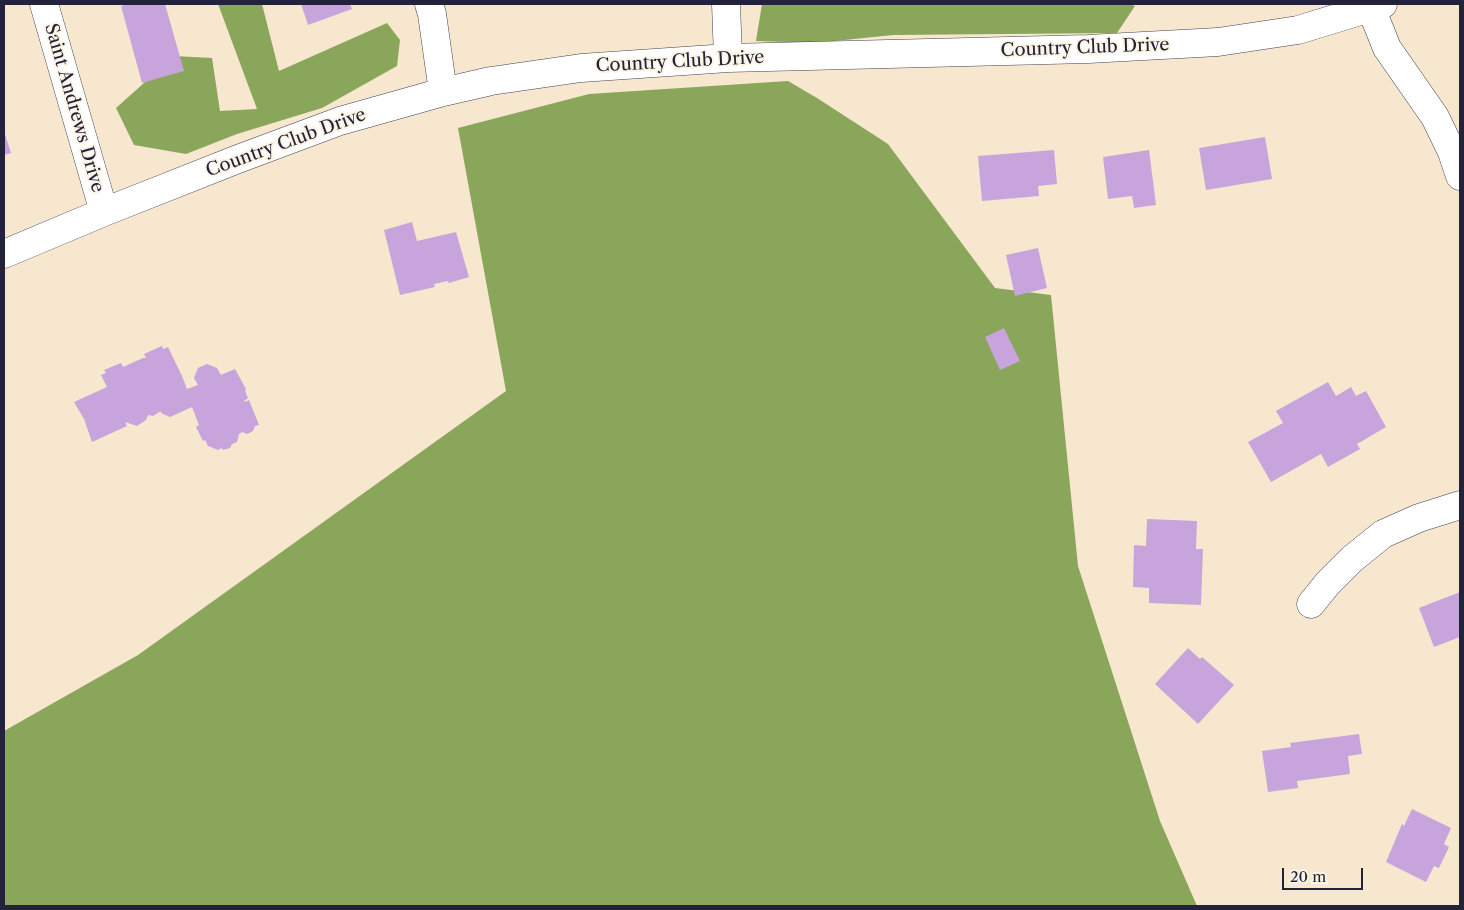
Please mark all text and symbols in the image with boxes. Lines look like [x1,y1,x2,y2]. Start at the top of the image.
street label: Saint Andrews Drive [40,21,108,195]
street label: Country Club Drive [1000,34,1170,62]
street label: Country Club Drive [595,47,765,77]
street label: Country Club Drive [203,104,369,182]
scale bar [1284,858,1365,890]
text: 20 m [1290,867,1326,886]

